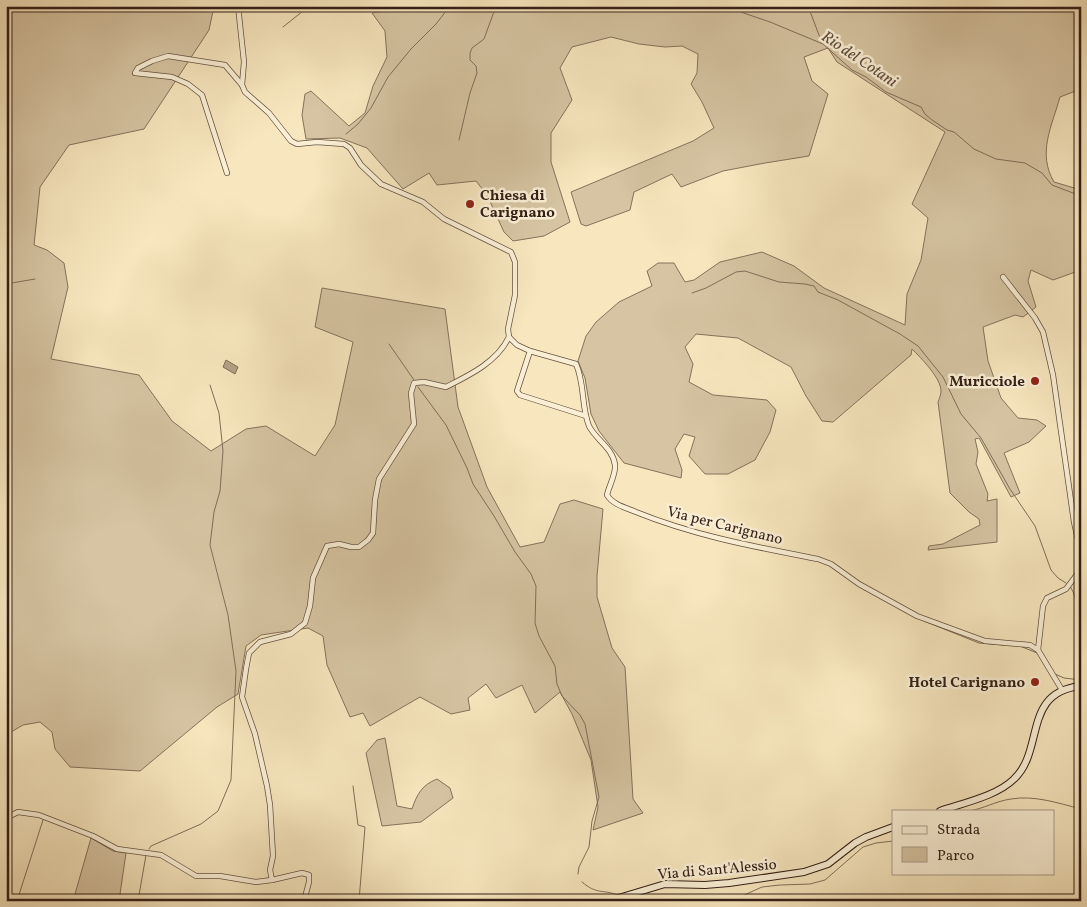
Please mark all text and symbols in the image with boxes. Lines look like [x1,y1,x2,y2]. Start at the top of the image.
water label: Rio del Cotani [817,26,902,94]
place label: Chiesa di Carignano [480,186,555,224]
marker: Chiesa di Carignano [464,198,476,210]
place label: Muricciole [949,372,1025,393]
marker: Muricciole [1029,375,1041,387]
street label: Via per Carignano [665,502,785,551]
place label: Hotel Carignano [909,673,1025,694]
marker: Hotel Carignano [1029,676,1041,688]
legend [892,810,1054,874]
text: Strada [937,820,980,841]
text: Parco [937,846,974,867]
street label: Via di Sant'Alessio [657,855,778,886]

